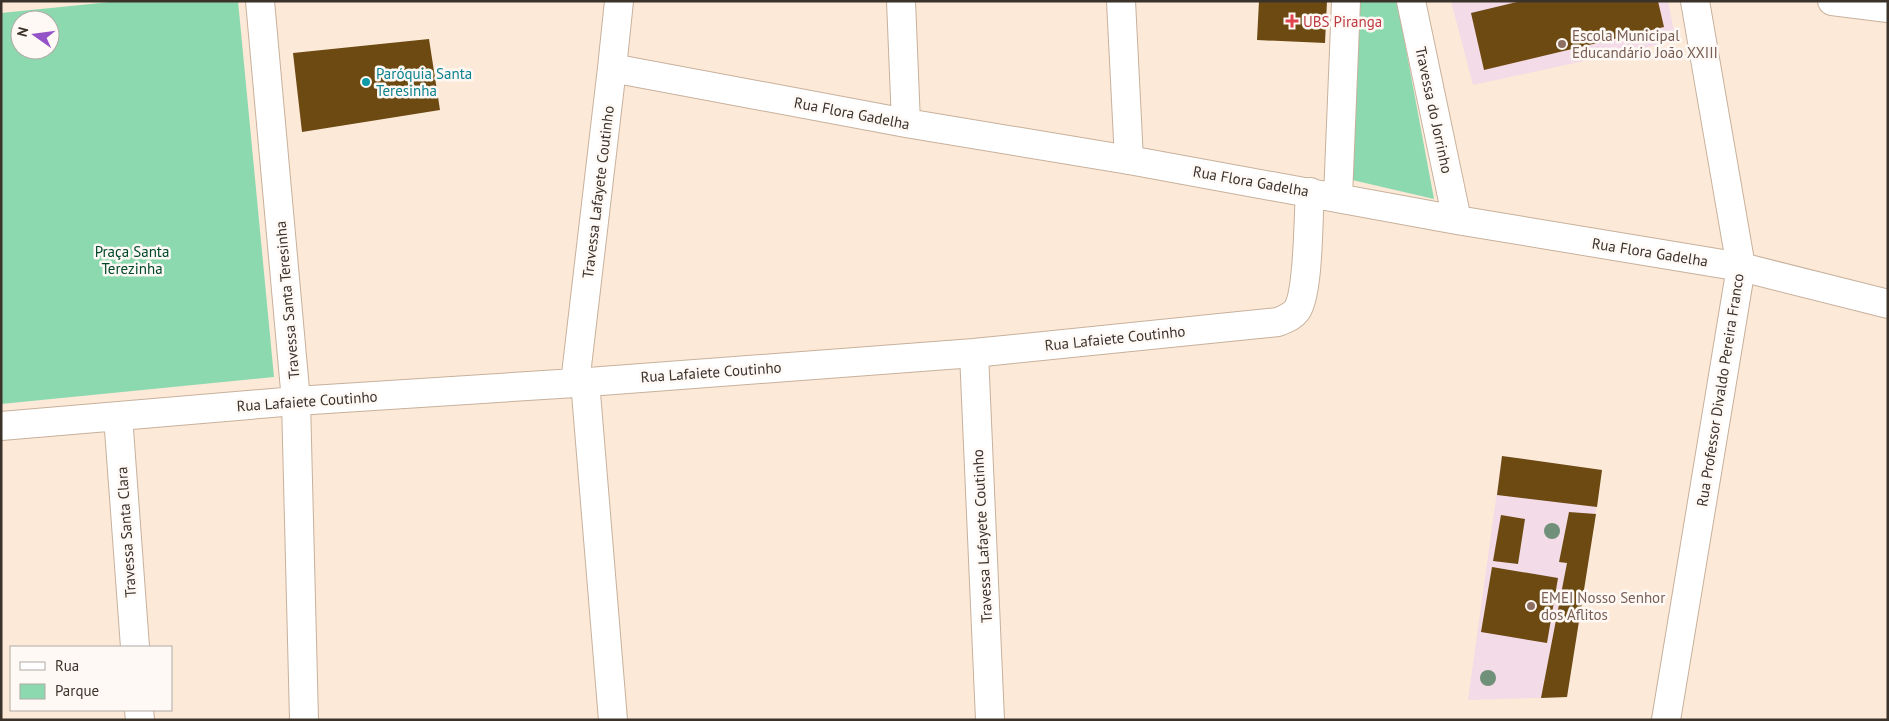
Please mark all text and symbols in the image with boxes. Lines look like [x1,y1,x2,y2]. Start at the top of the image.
north arrow [10,10,60,60]
place label: UBS Piranga [1303,12,1382,31]
marker: UBS Piranga [1285,14,1299,28]
text: N [13,25,32,38]
place label: Escola Municipal Educandário João XXIII [1572,26,1718,62]
marker: Escola Municipal Educandário João XXIII [1556,38,1568,50]
street label: Travessa do Jorrinho [1411,45,1457,175]
place label: Paróquia Santa Teresinha [376,64,472,100]
marker: Paróquia Santa Teresinha [360,76,372,88]
street label: Rua Flora Gadelha [793,92,911,134]
street label: Travessa Lafayete Coutinho [578,105,618,279]
street label: Rua Flora Gadelha [1192,161,1310,201]
street label: Travessa Santa Teresinha [271,220,303,380]
street label: Rua Flora Gadelha [1591,233,1709,271]
park label: Praça Santa Terezinha [95,242,169,278]
street label: Rua Professor Divaldo Pereira Franco [1692,272,1748,508]
street label: Rua Lafaiete Coutinho [1044,321,1186,355]
street label: Rua Lafaiete Coutinho [640,358,782,386]
street label: Rua Lafaiete Coutinho [236,387,378,415]
street label: Travessa Lafayete Coutinho [968,449,996,623]
street label: Travessa Santa Clara [112,466,140,598]
place label: EMEI Nosso Senhor dos Aflitos [1541,588,1665,624]
marker: EMEI Nosso Senhor dos Aflitos [1525,600,1537,612]
legend [10,646,172,711]
text: Rua [55,656,79,675]
text: Parque [55,681,99,700]

